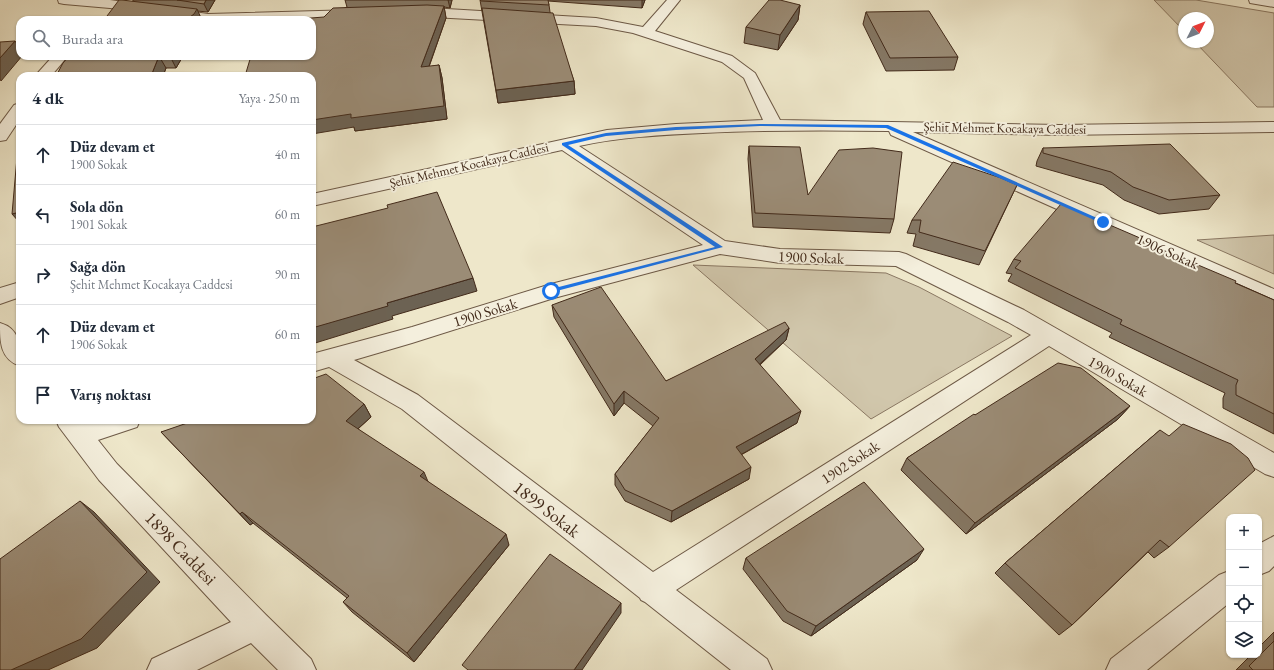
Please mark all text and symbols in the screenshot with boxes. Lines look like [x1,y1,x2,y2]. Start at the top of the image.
north arrow [1178,12,1214,48]
search box [16,16,316,60]
icon: search [30,27,52,49]
text: Burada ara [62,29,123,48]
text: 4 dk [32,87,64,109]
text: Yaya · 250 m [239,90,300,107]
street label: Şehit Mehmet Kocakaya Caddesi [923,118,1087,138]
text: Düz devam et [70,137,155,156]
street label: Şehit Mehmet Kocakaya Caddesi [388,138,550,192]
icon: ahead [32,144,54,166]
text: 40 m [275,146,300,163]
text: 1900 Sokak [70,156,127,173]
text: Sola dön [70,197,123,216]
icon: left [32,204,54,226]
text: 60 m [275,206,300,223]
route end [1094,213,1112,231]
text: 1901 Sokak [70,216,127,233]
street label: 1906 Sokak [1134,229,1203,273]
street label: 1900 Sokak [778,246,845,268]
text: Sağa dön [70,257,126,276]
icon: right [32,264,54,286]
text: 90 m [275,266,300,283]
text: Şehit Mehmet Kocakaya Caddesi [70,276,233,293]
route start [542,282,560,300]
street label: 1900 Sokak [451,293,520,331]
text: Düz devam et [70,317,155,336]
icon: ahead [32,324,54,346]
text: 60 m [275,326,300,343]
text: 1906 Sokak [70,336,127,353]
street label: 1900 Sokak [1085,351,1152,401]
icon: arrive [32,384,54,406]
text: Varış noktası [70,385,151,404]
street label: 1902 Sokak [817,436,884,488]
street label: 1899 Sokak [509,476,586,543]
street label: 1898 Caddesi [140,506,222,590]
map controls [1226,514,1262,658]
button: + [1226,514,1262,550]
button: − [1226,550,1262,586]
button: locate [1226,586,1262,622]
button: layers [1226,622,1262,658]

